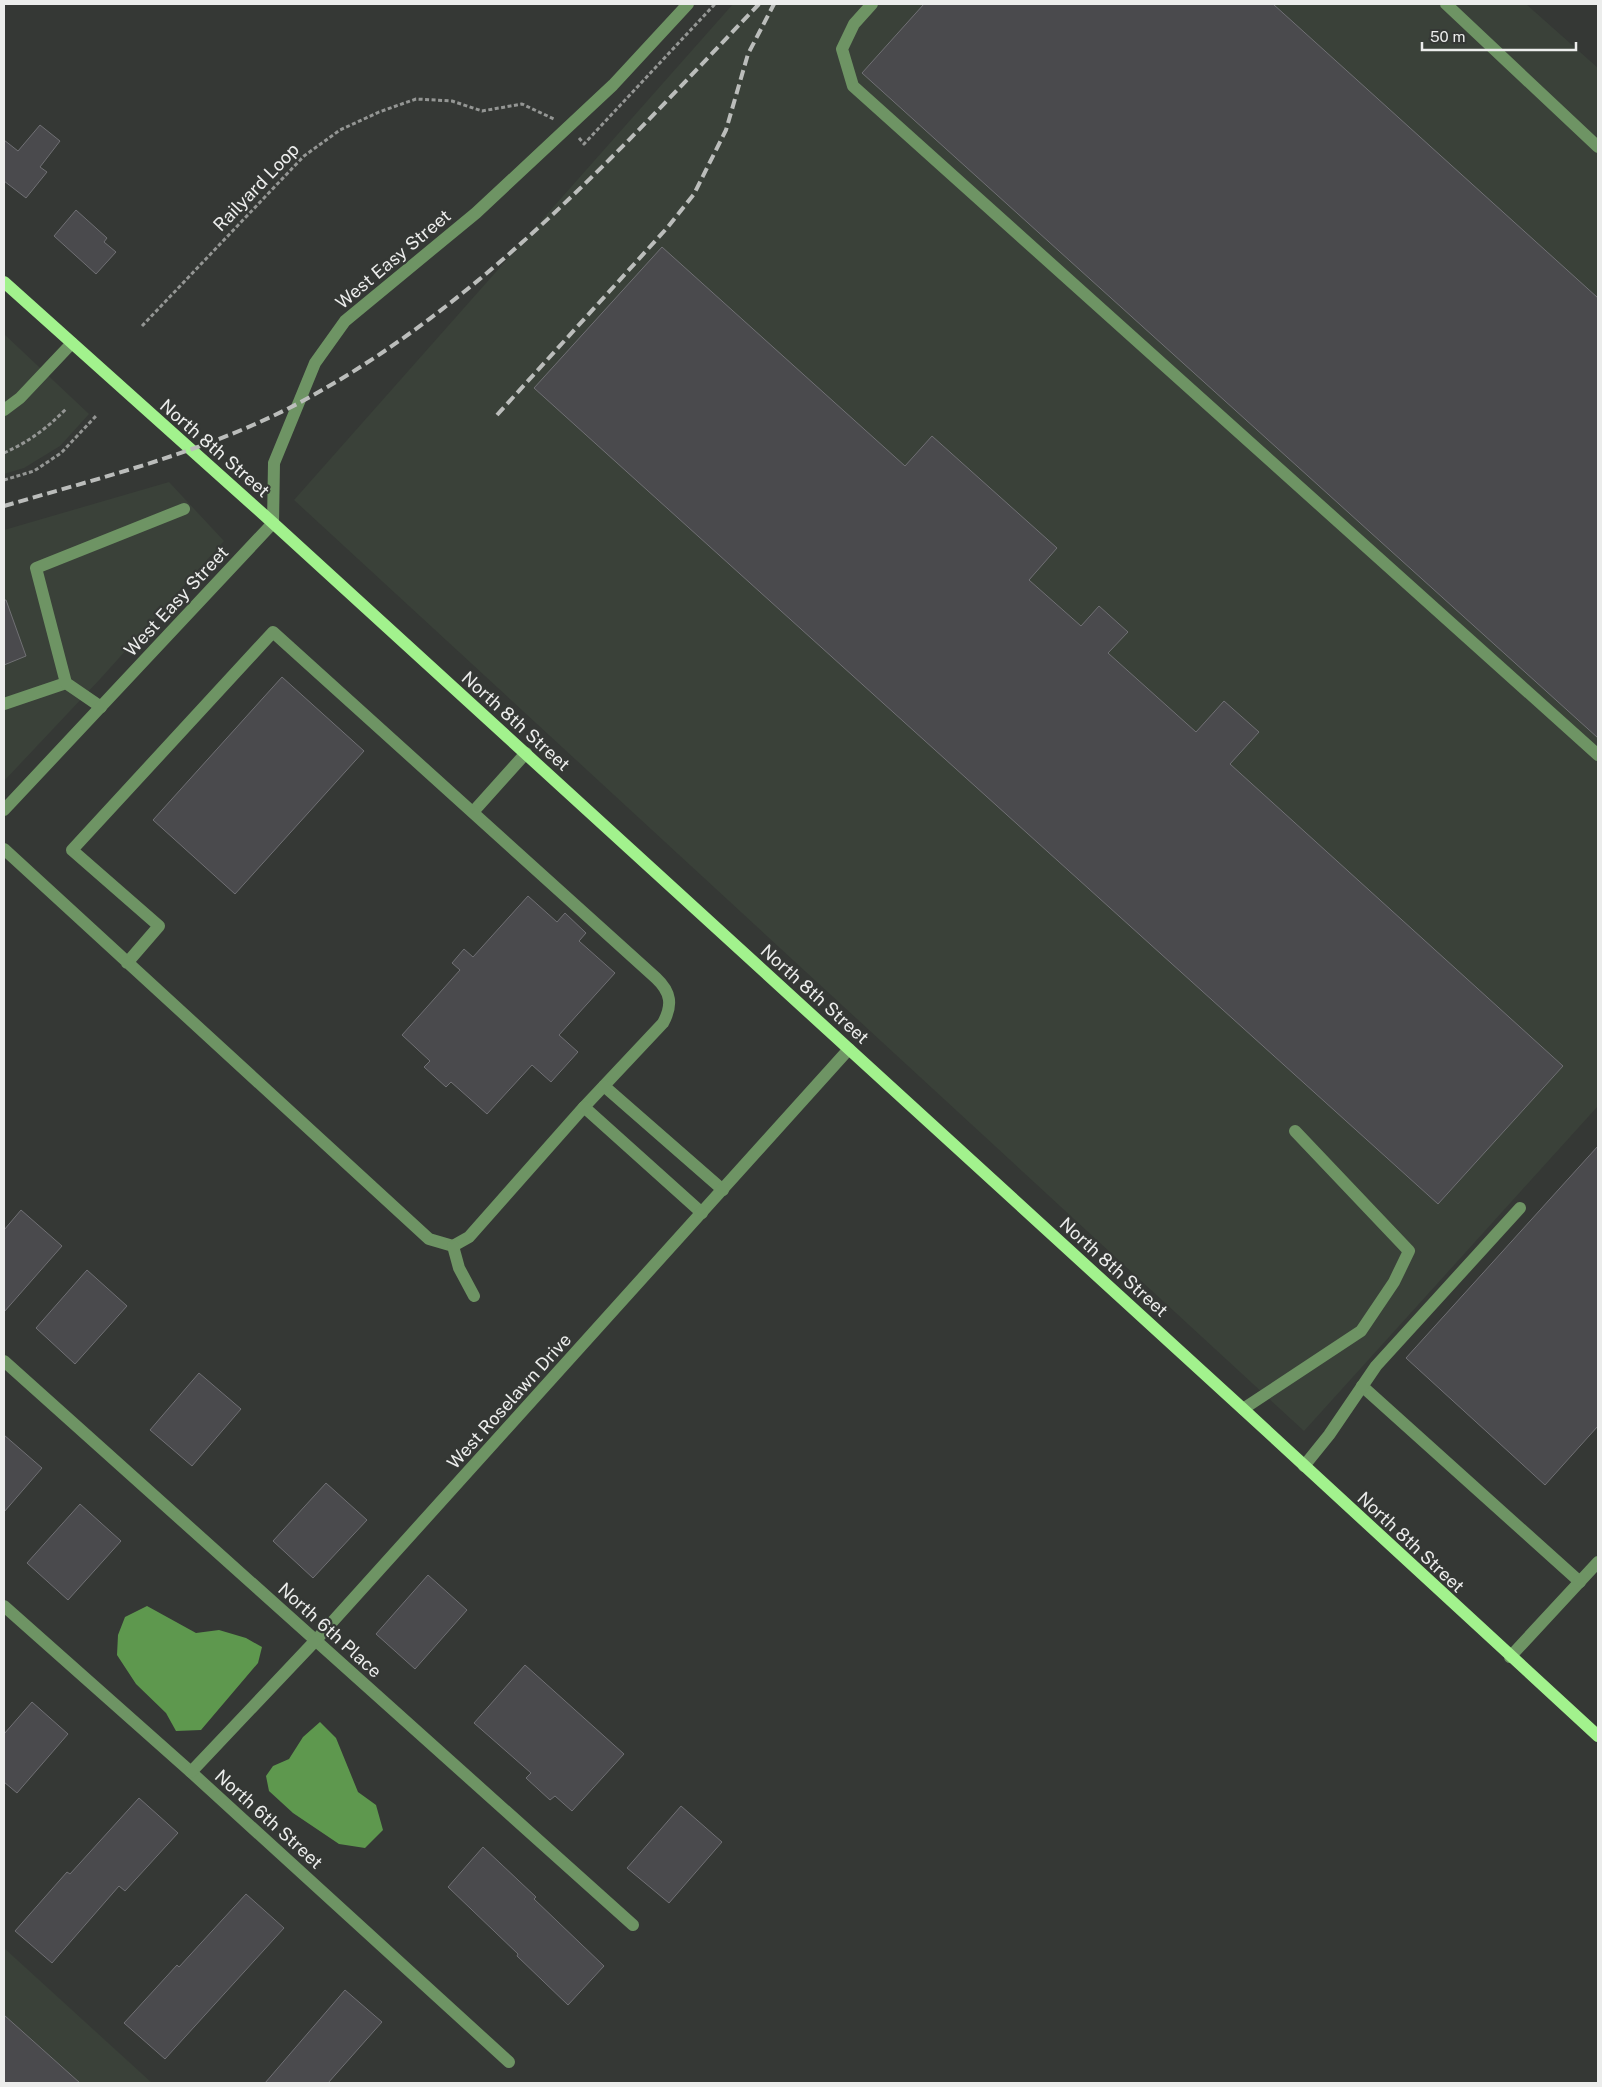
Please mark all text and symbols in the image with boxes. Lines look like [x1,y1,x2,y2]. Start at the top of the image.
scale bar [1422,20,1576,52]
text: 50 m [1430,28,1465,45]
street label: Railyard Loop [209,139,303,235]
street label: West Easy Street [331,205,455,313]
street label: North 8th Street [156,395,274,501]
street label: West Easy Street [119,541,233,661]
street label: North 8th Street [458,667,574,775]
street label: North 8th Street [757,940,873,1048]
street label: North 8th Street [1056,1213,1172,1321]
street label: West Roselawn Drive [443,1329,575,1473]
street label: North 8th Street [1353,1487,1469,1597]
street label: North 6th Place [274,1578,386,1682]
street label: North 6th Street [211,1765,327,1873]

